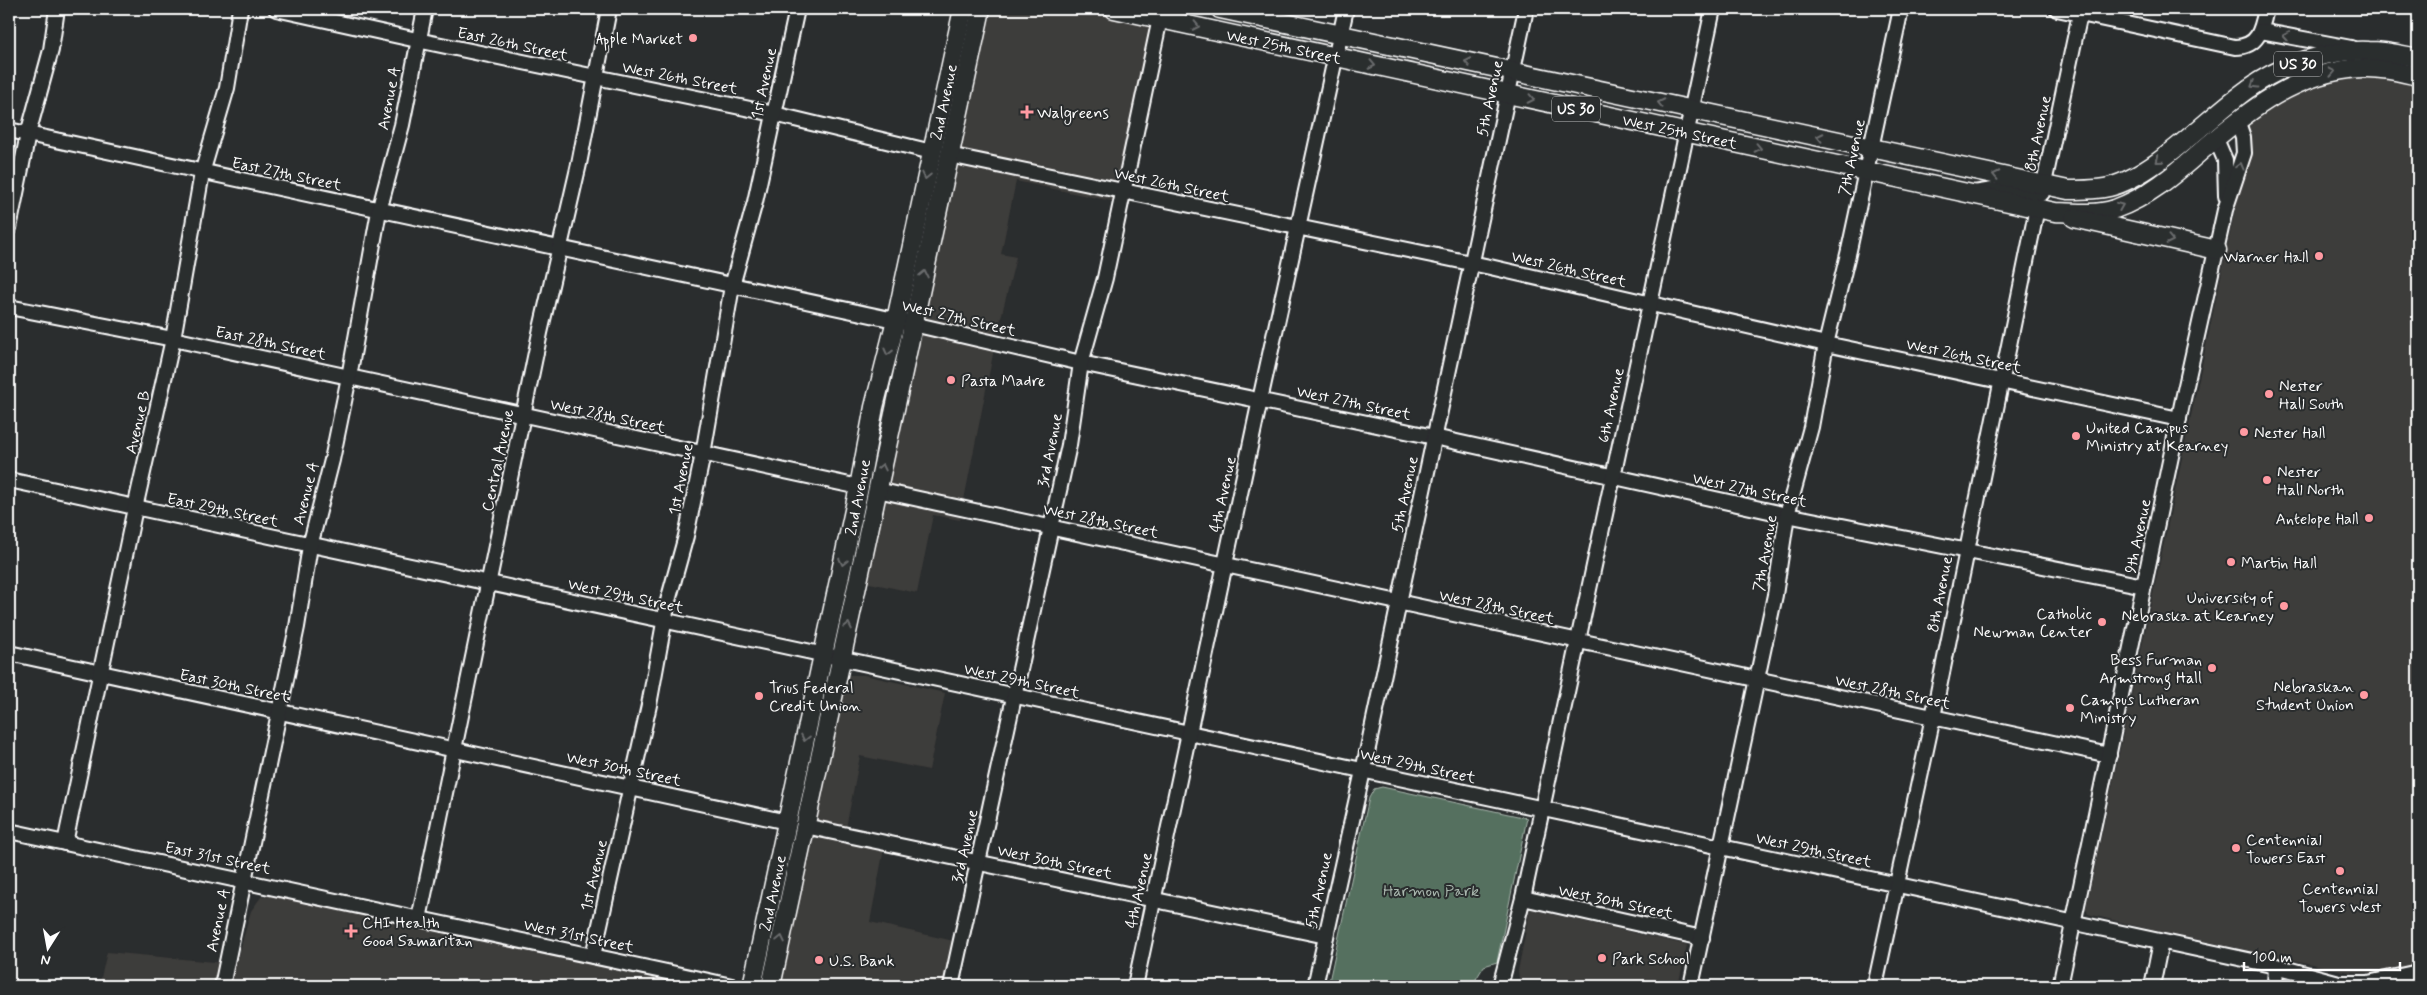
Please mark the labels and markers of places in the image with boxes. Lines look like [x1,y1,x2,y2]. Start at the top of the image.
place label: Apple Market [596,29,683,51]
marker: Apple Market [687,32,699,44]
place label: Walgreens [1037,103,1109,125]
marker: Walgreens [1021,106,1033,118]
place label: Warner Hall [2224,247,2309,268]
marker: Warner Hall [2313,250,2325,262]
place label: Pasta Madre [961,371,1046,392]
marker: Pasta Madre [945,374,957,386]
place label: Nester Hall South [2279,376,2344,415]
marker: Nester Hall South [2263,388,2275,400]
place label: United Campus Ministry at Kearney [2086,418,2228,457]
place label: Nester Hall [2254,423,2326,444]
marker: Nester Hall [2238,426,2250,438]
marker: United Campus Ministry at Kearney [2070,430,2082,442]
place label: Nester Hall North [2277,462,2344,501]
marker: Nester Hall North [2261,474,2273,486]
place label: Antelope Hall [2276,509,2359,530]
marker: Antelope Hall [2363,512,2375,524]
place label: Martin Hall [2241,553,2317,574]
marker: Martin Hall [2225,556,2237,568]
place label: University of Nebraska at Kearney [2122,588,2274,627]
marker: University of Nebraska at Kearney [2278,600,2290,612]
place label: Catholic Newman Center [1973,604,2092,643]
marker: Catholic Newman Center [2096,616,2108,628]
place label: Bess Furman Armstrong Hall [2099,650,2202,690]
marker: Bess Furman Armstrong Hall [2206,662,2218,674]
place label: Nebraskan Student Union [2256,677,2354,716]
place label: Trius Federal Credit Union [769,678,862,717]
marker: Nebraskan Student Union [2358,689,2370,701]
marker: Trius Federal Credit Union [753,690,765,702]
place label: Campus Lutheran Ministry [2080,690,2200,729]
marker: Campus Lutheran Ministry [2064,702,2076,714]
place label: Centennial Towers East [2246,830,2326,869]
marker: Centennial Towers East [2230,842,2242,854]
marker: Centennial Towers West [2334,865,2346,877]
place label: Centennial Towers West [2299,879,2381,918]
place label: CHI Health Good Samaritan [362,913,473,952]
marker: CHI Health Good Samaritan [344,924,358,938]
place label: Park School [1612,949,1690,970]
place label: U.S. Bank [829,951,895,972]
marker: Park School [1596,952,1608,964]
marker: U.S. Bank [813,954,825,966]

